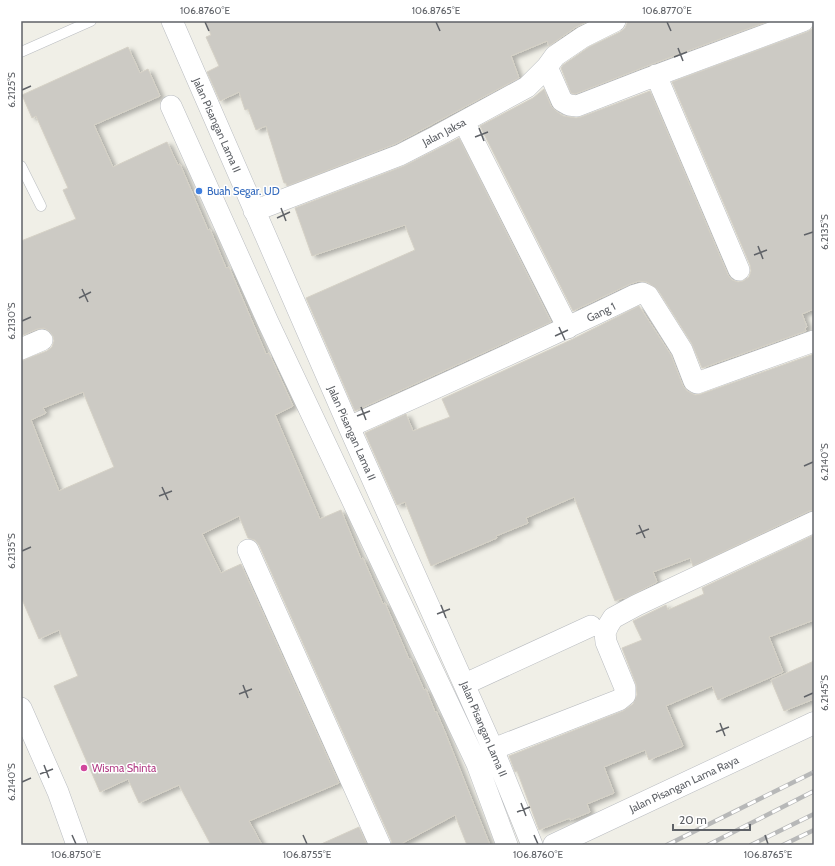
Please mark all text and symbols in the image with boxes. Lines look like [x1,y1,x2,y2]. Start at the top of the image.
text: 106.8760°E [180,4,230,17]
text: 106.8765°E [412,4,461,17]
text: 106.8770°E [642,4,692,17]
text: 6.2125°S [5,72,18,108]
street label: Jalan Pisangan Lama II [189,75,244,175]
street label: Jalan Jaksa [419,114,469,150]
place label: Buah Segar. UD [207,184,280,198]
marker: Buah Segar. UD [194,186,204,196]
text: 6.2135°S [818,214,831,250]
street label: Gang 1 [584,299,618,325]
text: 6.2130°S [5,302,18,340]
street label: Jalan Pisangan Lama II [324,383,379,483]
text: 6.2140°S [818,443,831,481]
text: 6.2135°S [5,533,18,569]
text: 6.2145°S [818,675,831,711]
street label: Jalan Pisangan Lama II [457,678,510,779]
street label: Jalan Pisangan Lama Raya [626,752,742,816]
place label: Wisma Shinta [92,761,157,775]
text: 6.2140°S [5,763,18,801]
marker: Wisma Shinta [79,763,89,773]
scale bar [673,806,750,832]
text: 20 m [679,812,707,827]
text: 106.8750°E [51,848,101,861]
text: 106.8755°E [283,848,332,861]
text: 106.8760°E [513,848,563,861]
text: 106.8765°E [744,848,793,861]

